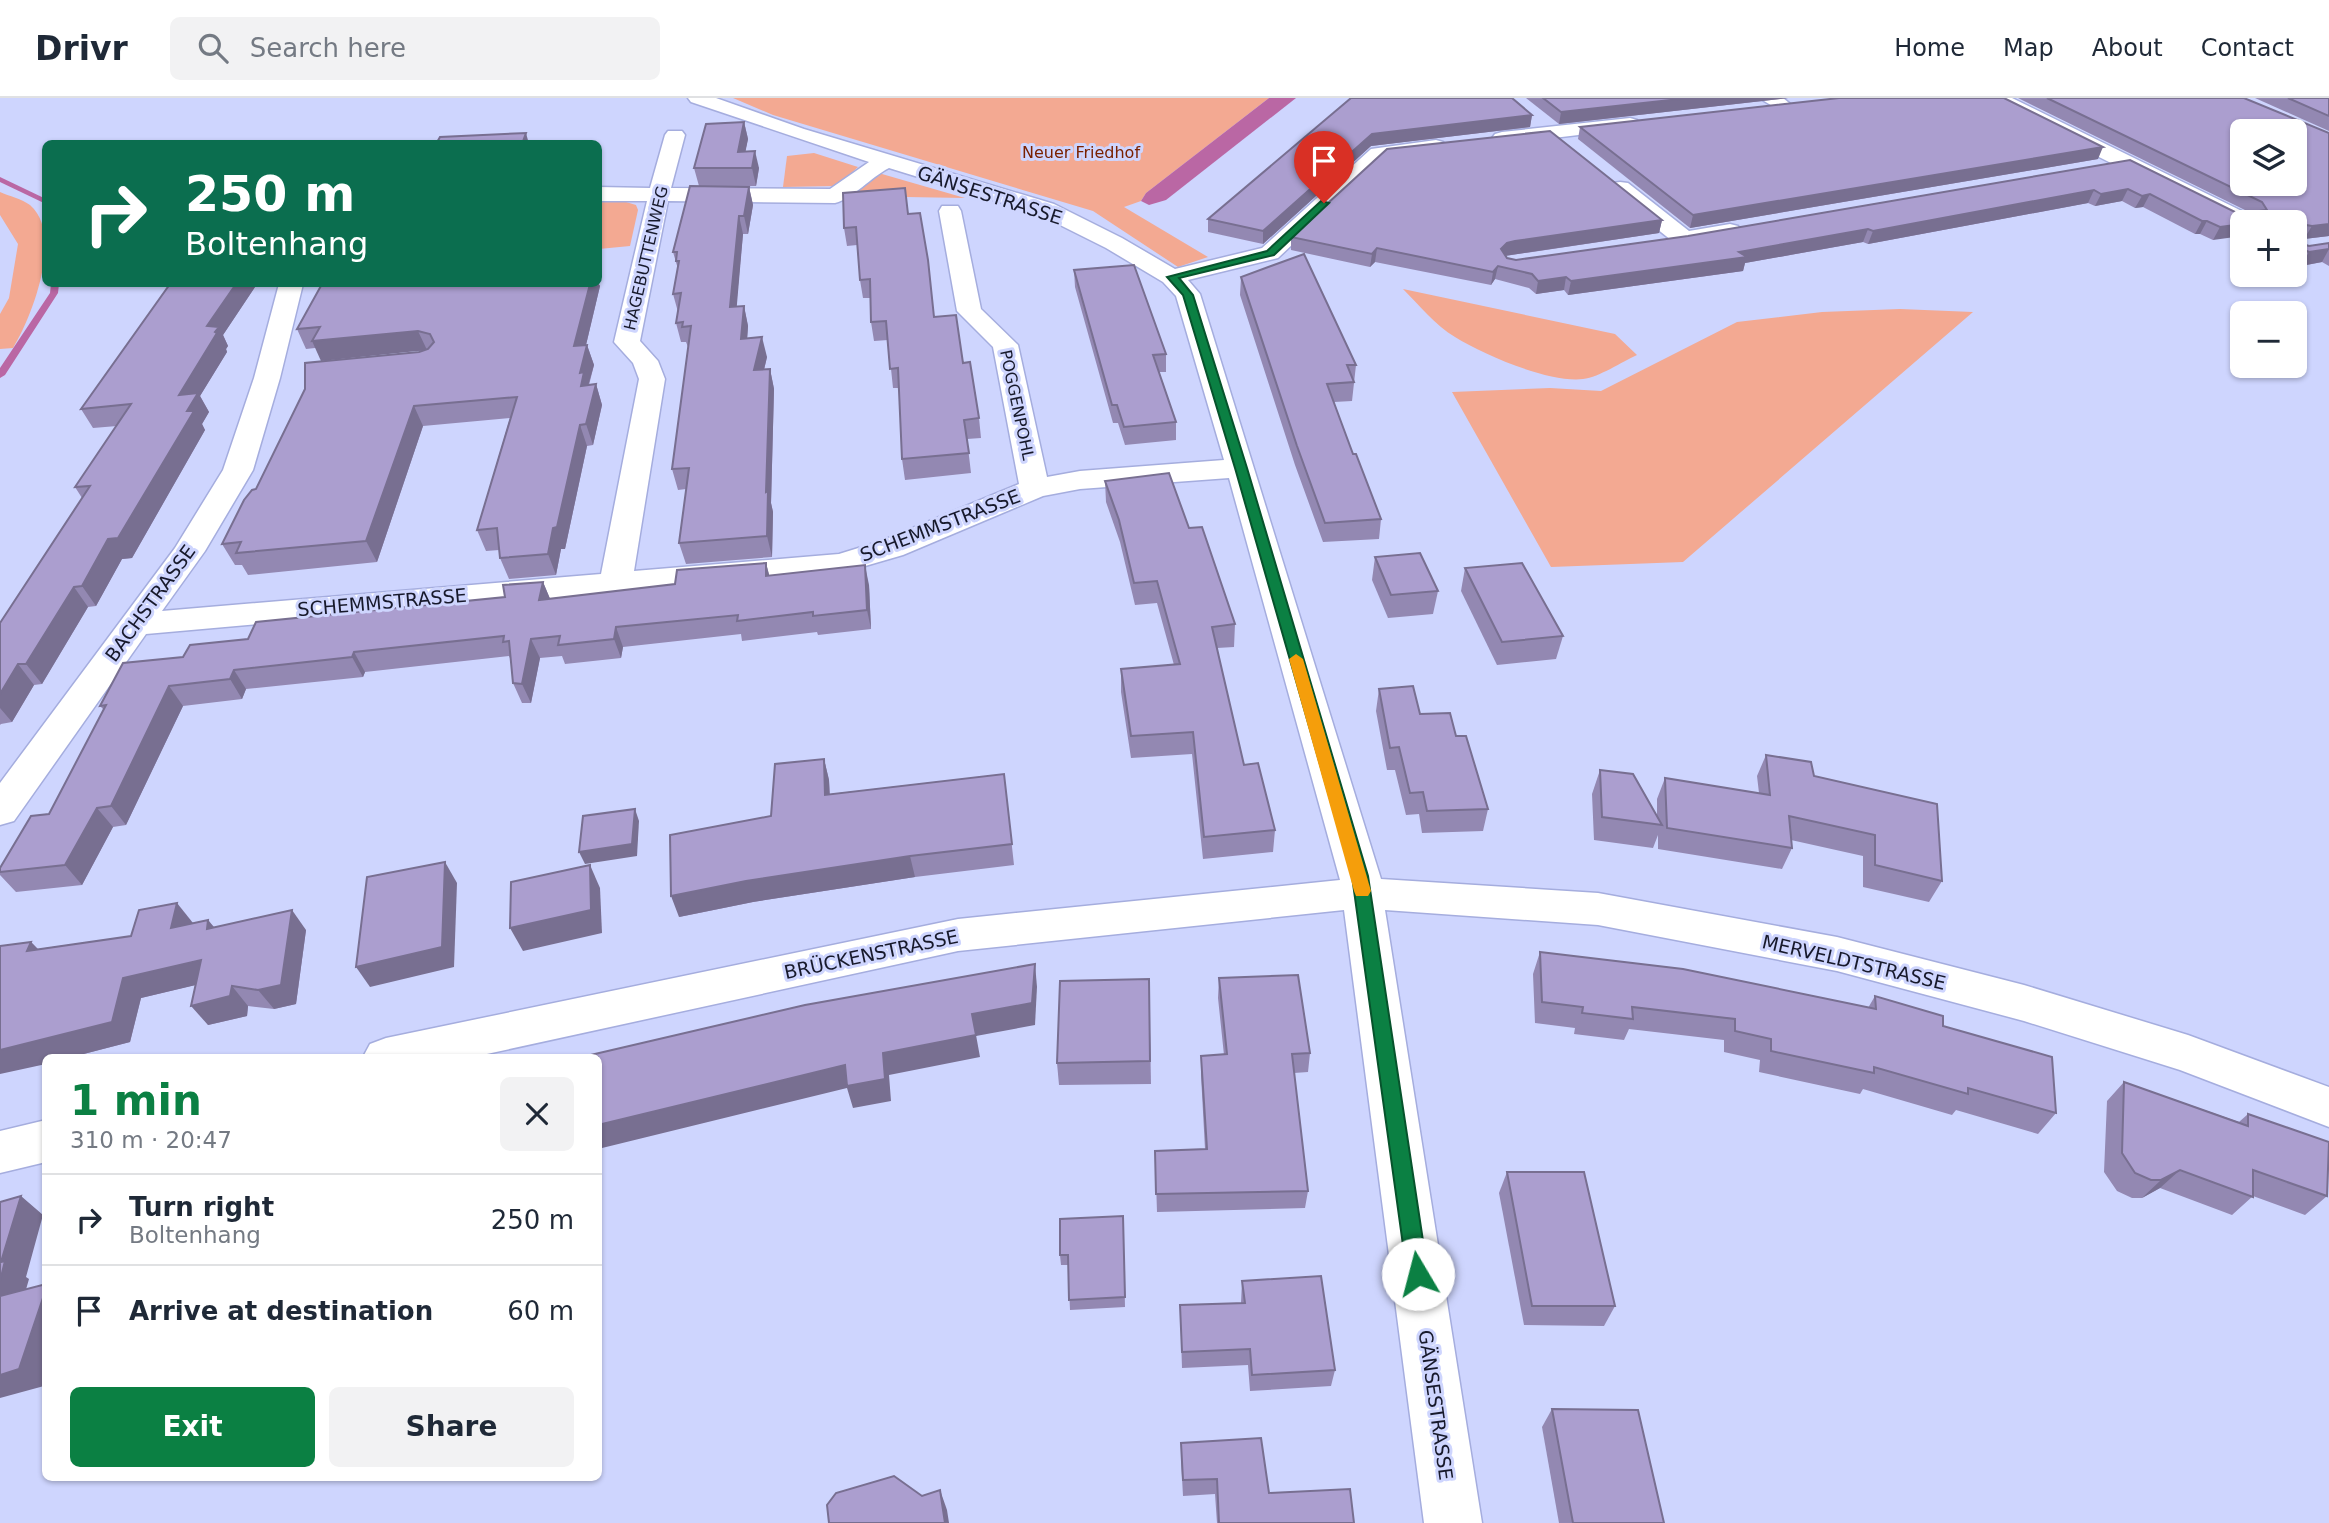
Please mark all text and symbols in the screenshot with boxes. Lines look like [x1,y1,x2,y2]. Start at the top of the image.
search box [170,17,660,80]
text: Drivr [35,29,128,68]
icon: search [194,29,232,67]
text: Search here [250,33,406,63]
text: Home [1894,34,1965,62]
text: Map [2003,34,2054,62]
text: About [2092,34,2163,62]
text: Contact [2201,34,2294,62]
map controls [2230,119,2307,378]
button: layers [2230,119,2307,196]
pin [1294,131,1354,203]
icon: arrive [1305,142,1343,180]
park label: Neuer Friedhof [1022,143,1140,162]
street label: GÄNSESTRASSE [915,161,1065,229]
text: 250 m [185,166,355,223]
icon: right [70,168,161,259]
street label: HAGEBUTTENWEG [620,184,672,332]
button: + [2230,210,2307,287]
text: Boltenhang [185,225,368,263]
button: − [2230,301,2307,378]
street label: POGGENPOHL [996,348,1038,462]
street label: SCHEMMSTRASSE [857,484,1023,566]
street label: BACHSTRASSE [100,541,200,665]
street label: SCHEMMSTRASSE [297,584,467,620]
street label: BRÜCKENSTRASSE [782,925,960,983]
street label: MERVELDTSTRASSE [1760,930,1948,994]
text: 1 min [70,1076,202,1125]
button: close [500,1077,574,1151]
text: 310 m · 20:47 [70,1127,232,1153]
text: Turn right [129,1192,274,1222]
icon: right [70,1201,108,1239]
text: 250 m [491,1205,574,1235]
text: Boltenhang [129,1222,261,1248]
position arrow [1381,1237,1455,1311]
icon: arrive [70,1292,108,1330]
text: Arrive at destination [129,1296,433,1326]
text: 60 m [507,1296,574,1326]
street label: GÄNSESTRASSE [1415,1329,1457,1481]
button: Exit [70,1387,315,1467]
button: Share [329,1387,574,1467]

